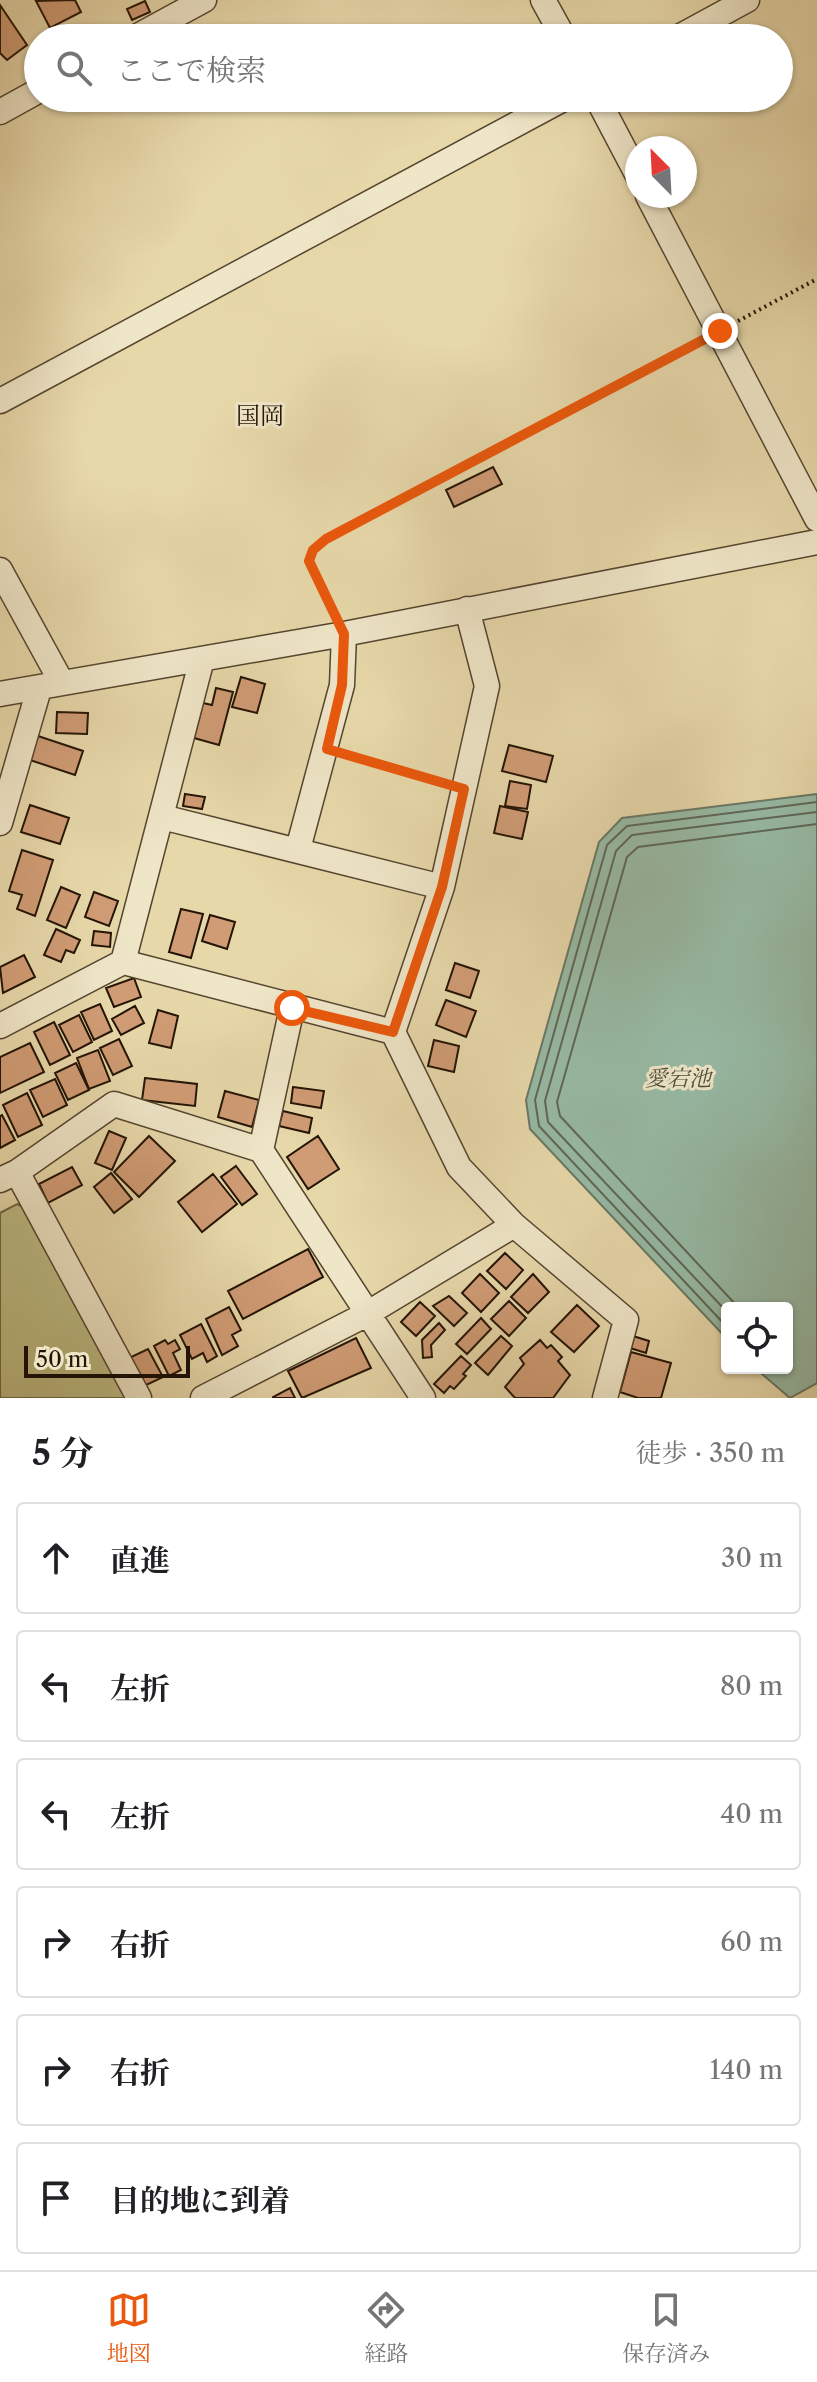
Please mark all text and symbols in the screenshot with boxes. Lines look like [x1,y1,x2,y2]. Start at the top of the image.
search box [24,24,793,112]
icon: search [52,46,96,90]
text: ここで検索 [116,52,266,89]
north arrow [625,136,697,208]
route end [702,313,738,349]
district label: 国岡 [236,401,284,430]
route start [274,990,310,1026]
water label: 愛宕池 [645,1065,714,1092]
map controls [721,1302,793,1374]
button: locate [721,1302,793,1374]
scale bar [24,1342,190,1378]
text: 50 m [36,1346,88,1373]
text: 5 分 [32,1432,93,1474]
text: 徒歩 · 350 m [636,1437,785,1469]
icon: ahead [34,1536,78,1580]
text: 直進 [110,1542,170,1579]
text: 30 m [721,1542,783,1574]
icon: left [34,1664,78,1708]
text: 左折 [110,1670,170,1707]
text: 80 m [720,1670,783,1702]
icon: left [34,1792,78,1836]
text: 左折 [110,1798,170,1835]
text: 40 m [720,1798,783,1830]
icon: right [34,1920,78,1964]
text: 右折 [110,1926,170,1963]
text: 60 m [720,1926,783,1958]
icon: right [34,2048,78,2092]
text: 右折 [110,2054,170,2091]
text: 140 m [709,2054,783,2086]
icon: arrive [34,2176,78,2220]
text: 目的地に到着 [110,2182,290,2219]
tab: 地図 [107,2288,151,2367]
tab: 経路 [364,2288,408,2367]
tab: 保存済み [622,2288,710,2367]

